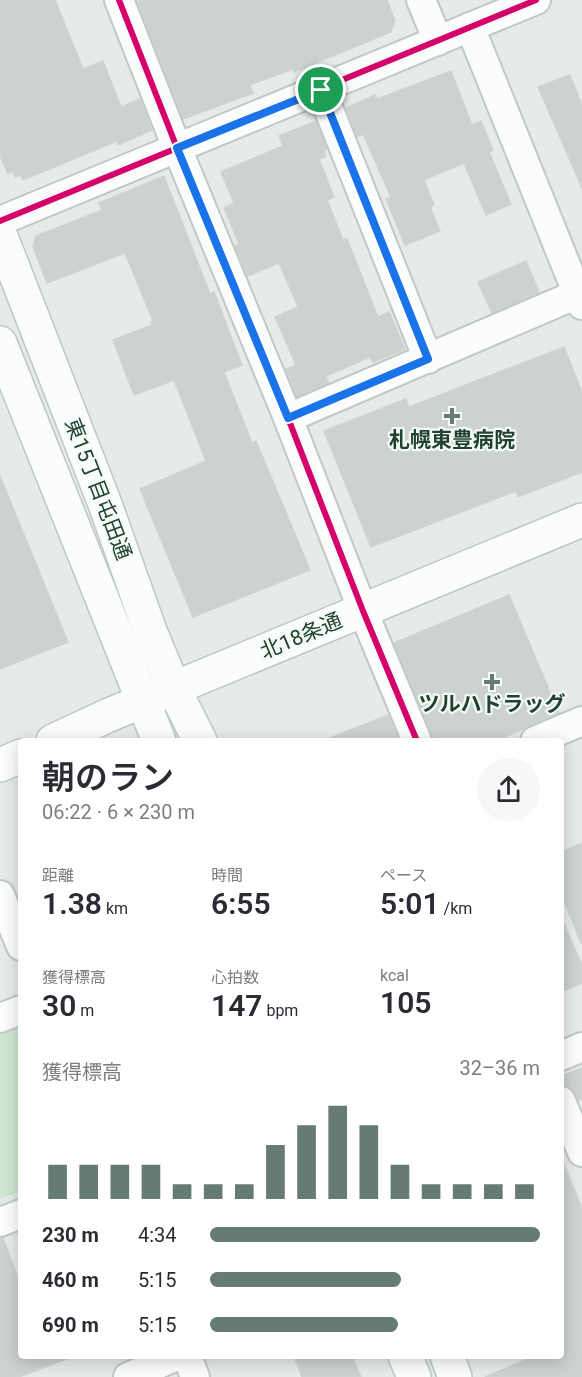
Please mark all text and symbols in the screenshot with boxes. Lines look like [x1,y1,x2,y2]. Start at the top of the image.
pin [295,64,346,115]
icon: arrive [304,73,337,106]
marker: 札幌東豊病院 [443,407,461,425]
street label: 東15丁目屯田通 [60,415,136,563]
place label: 札幌東豊病院 [389,428,515,452]
street label: 北18条通 [256,608,346,664]
marker: ツルハドラッグ [485,675,499,689]
place label: ツルハドラッグ [419,692,566,716]
text: 朝のラン [42,758,174,797]
button: share [477,758,540,821]
text: 06:22 · 6 × 230 m [42,800,195,824]
text: 距離 [42,866,74,885]
text: 時間 [211,866,243,885]
text: ペース [380,866,427,885]
text: 1.38 [42,886,102,921]
text: 6:55 [211,886,271,921]
text: 5:01 [380,886,440,921]
text: km [102,899,128,918]
text: /km [440,899,472,918]
text: kcal [380,966,409,985]
text: 獲得標高 [42,968,106,987]
text: 心拍数 [211,968,259,987]
text: 105 [380,985,431,1020]
text: 30 [42,988,76,1023]
text: 147 [211,988,262,1023]
text: m [76,1001,94,1020]
text: bpm [262,1001,298,1020]
text: 32–36 m [459,1056,540,1080]
text: 獲得標高 [42,1060,122,1084]
text: 230 m [42,1223,99,1247]
text: 4:34 [138,1223,177,1247]
text: 460 m [42,1268,99,1292]
text: 5:15 [138,1268,177,1292]
text: 690 m [42,1313,99,1337]
text: 5:15 [138,1313,177,1337]

